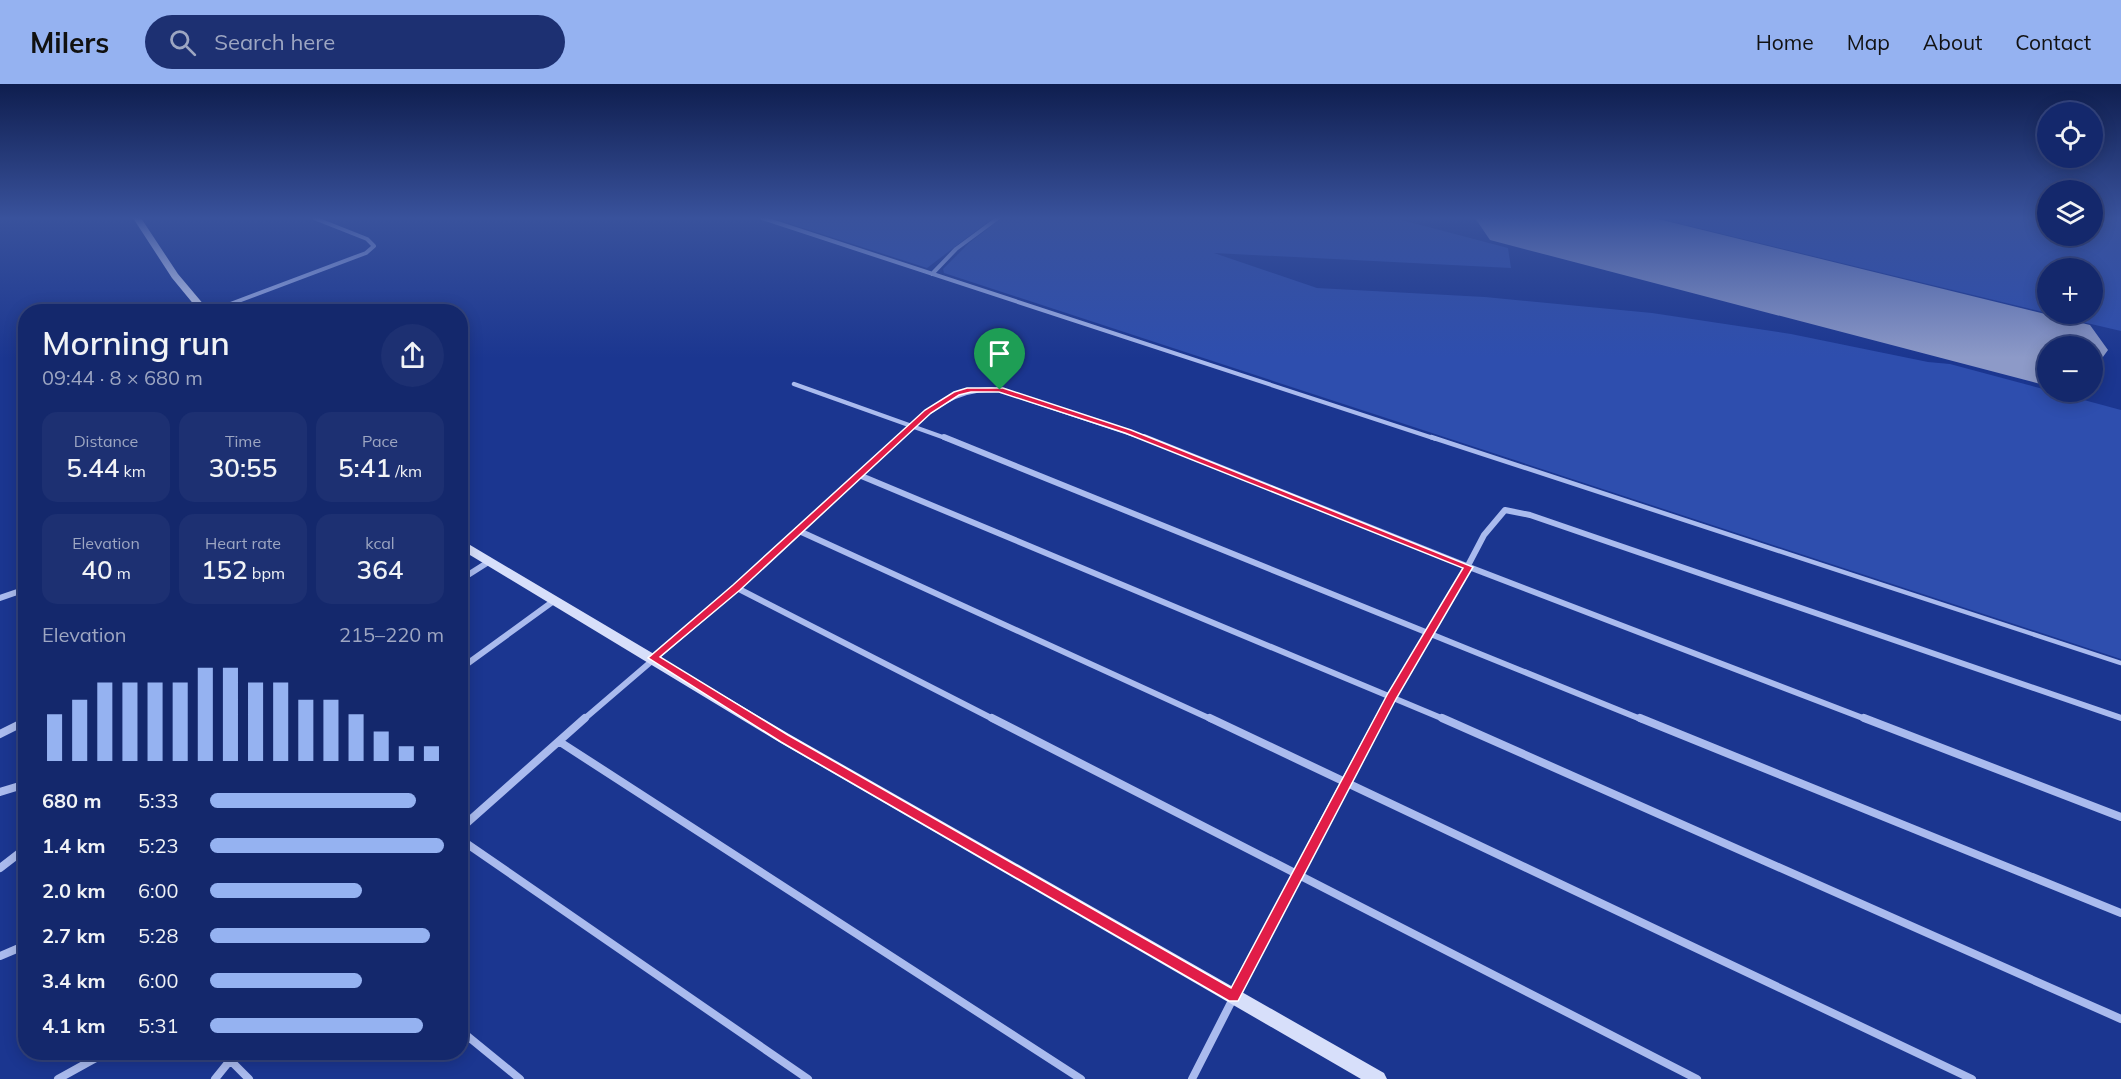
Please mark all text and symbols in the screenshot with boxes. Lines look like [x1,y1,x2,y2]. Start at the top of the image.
search box [145,15,565,69]
text: Milers [30,25,109,60]
icon: search [166,26,199,59]
text: Search here [214,28,335,56]
text: Home [1756,29,1814,55]
text: Map [1847,29,1890,55]
text: About [1923,29,1982,55]
text: Contact [2015,29,2091,55]
map controls [2037,102,2103,402]
button: locate [2037,102,2103,168]
button: layers [2037,180,2103,246]
button: + [2037,258,2103,324]
text: Morning run [42,322,230,363]
button: share [381,324,444,387]
pin [974,328,1025,390]
button: − [2037,336,2103,402]
icon: arrive [983,337,1016,370]
text: 09:44 · 8 × 680 m [42,365,203,390]
text: Distance [74,431,138,451]
text: Time [225,431,261,451]
text: Pace [362,431,398,451]
text: 5.44 [66,451,119,484]
text: 30:55 [209,451,277,484]
text: 5:41 [338,451,391,484]
text: km [119,461,146,481]
text: /km [391,461,422,481]
text: Elevation [72,533,140,553]
text: Heart rate [205,533,281,553]
text: kcal [365,533,395,553]
text: 40 [81,553,112,586]
text: 152 [201,553,248,586]
text: 364 [357,553,403,586]
text: m [112,563,131,583]
text: bpm [248,563,285,583]
text: Elevation [42,622,127,647]
text: 215–220 m [339,622,444,647]
text: 680 m [42,788,101,813]
text: 5:33 [138,788,179,813]
text: 1.4 km [42,833,105,858]
text: 5:23 [138,833,179,858]
text: 2.0 km [42,878,105,903]
text: 6:00 [138,878,179,903]
text: 2.7 km [42,923,105,948]
text: 5:28 [138,923,179,948]
text: 3.4 km [42,968,105,993]
text: 6:00 [138,968,179,993]
text: 4.1 km [42,1013,105,1038]
text: 5:31 [138,1013,179,1038]

